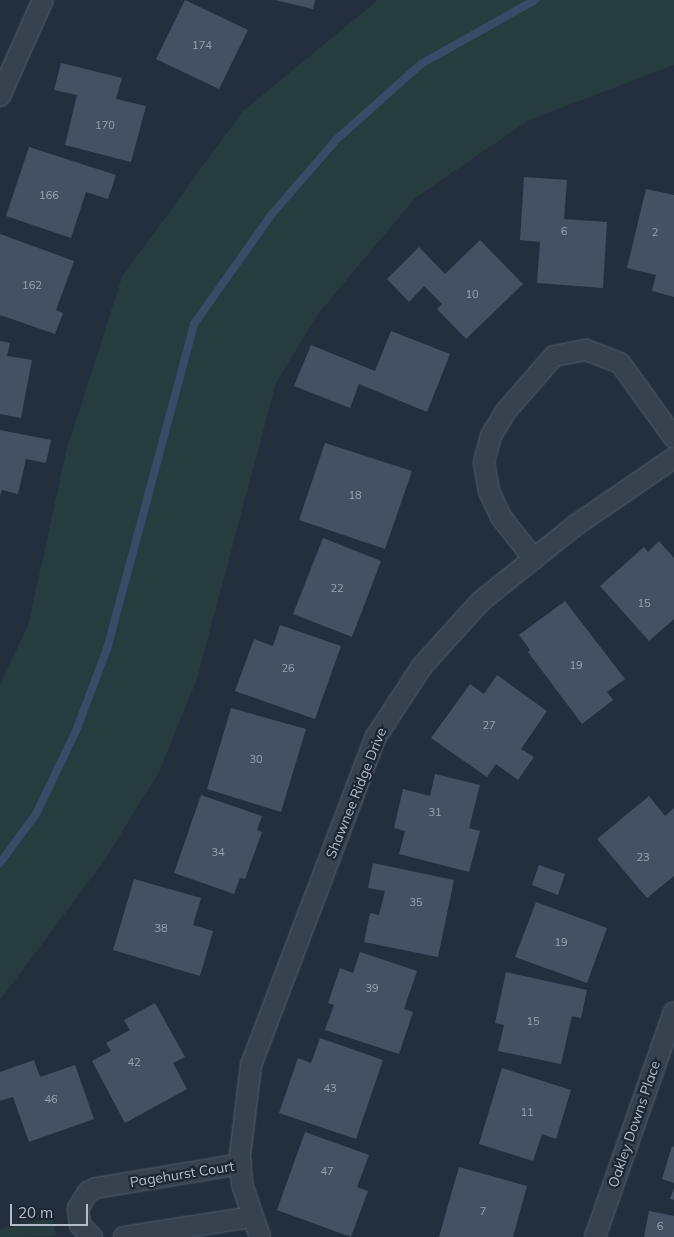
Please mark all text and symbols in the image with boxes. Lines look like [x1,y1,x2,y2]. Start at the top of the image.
house number: 174 [192,38,212,52]
house number: 170 [95,118,115,132]
house number: 166 [39,188,59,202]
house number: 6 [561,224,567,238]
house number: 2 [652,225,658,239]
house number: 162 [22,278,42,292]
house number: 10 [465,287,479,301]
house number: 18 [348,488,362,502]
house number: 22 [330,581,344,595]
house number: 15 [637,596,651,610]
house number: 19 [569,658,583,672]
house number: 26 [281,661,295,675]
house number: 27 [482,718,496,732]
street label: Shawnee Ridge Drive [322,725,390,861]
house number: 30 [249,752,263,766]
house number: 31 [428,805,442,819]
house number: 34 [211,845,225,859]
house number: 23 [636,850,650,864]
house number: 35 [409,895,423,909]
house number: 38 [154,921,168,935]
house number: 19 [554,935,568,949]
house number: 39 [365,981,379,995]
house number: 15 [526,1014,540,1028]
house number: 42 [127,1055,141,1069]
street label: Oakley Downs Place [604,1058,664,1190]
house number: 43 [323,1081,337,1095]
house number: 46 [44,1092,58,1106]
house number: 11 [520,1105,534,1119]
street label: Pagehurst Court [129,1157,235,1191]
house number: 47 [320,1164,334,1178]
scale bar [12,1194,90,1226]
text: 20 m [18,1203,53,1222]
house number: 7 [480,1204,486,1218]
house number: 6 [657,1219,663,1233]

